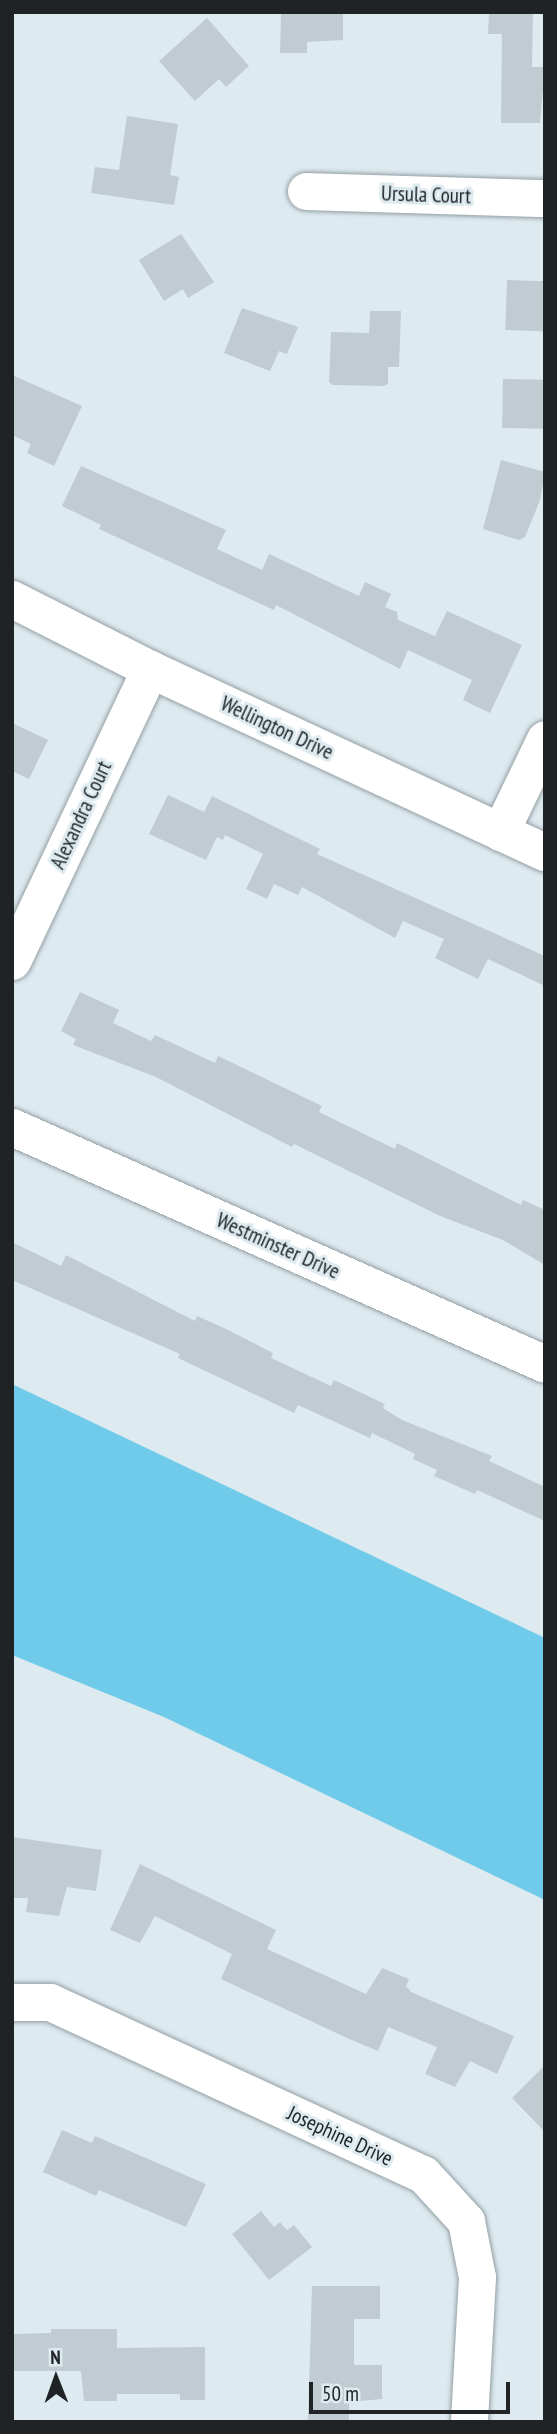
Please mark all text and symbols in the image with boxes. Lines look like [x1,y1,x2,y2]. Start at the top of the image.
street label: Ursula Court [381,181,471,209]
street label: Wellington Drive [217,691,337,765]
street label: Alexandra Court [45,757,117,873]
street label: Westminster Drive [213,1208,343,1284]
street label: Josephine Drive [283,2101,397,2171]
north arrow [21,2343,91,2413]
text: N [50,2345,61,2369]
scale bar [312,2368,513,2412]
text: 50 m [322,2380,359,2407]

